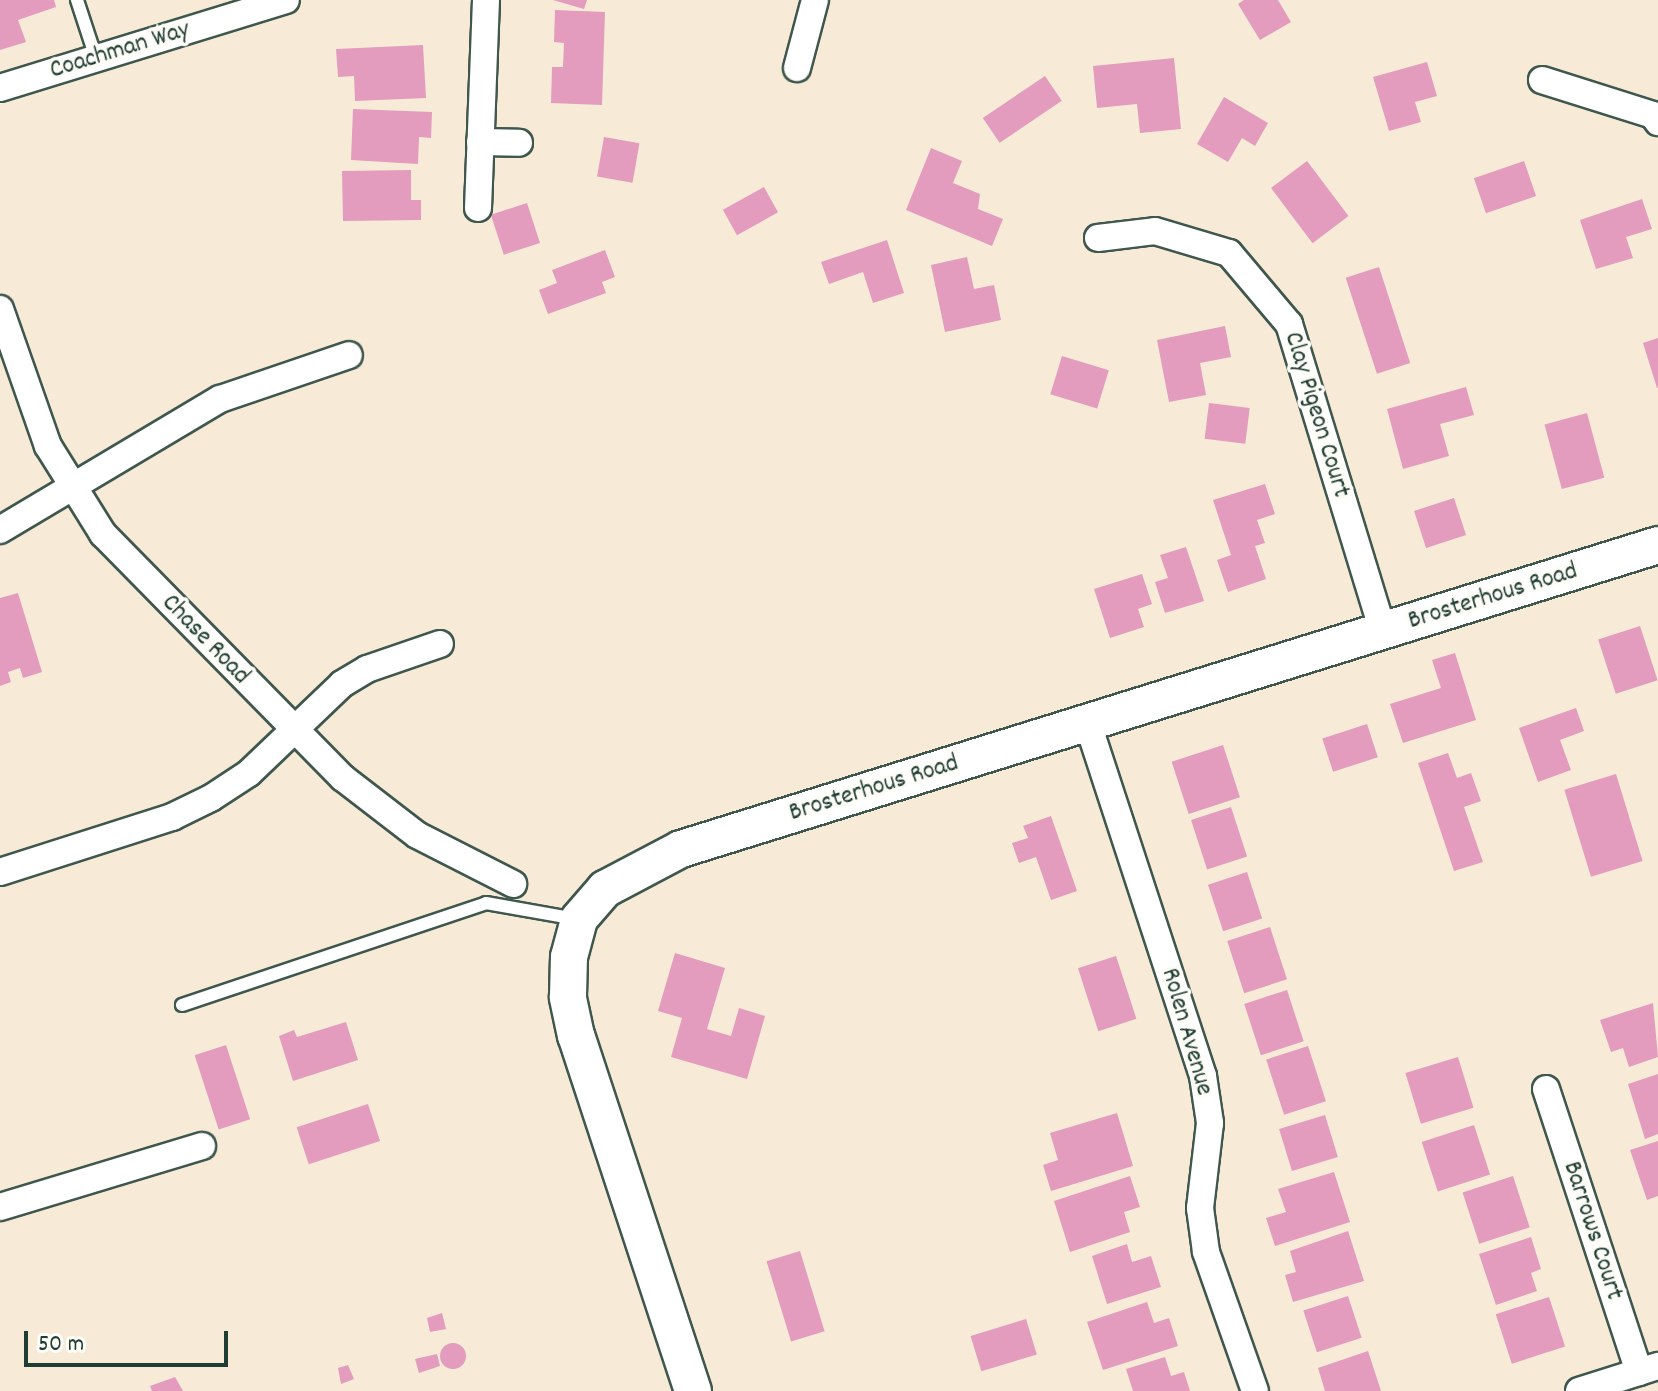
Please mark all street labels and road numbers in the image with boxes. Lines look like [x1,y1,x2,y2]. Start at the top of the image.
street label: Coachman Way [46,15,194,87]
street label: Clay Pigeon Court [1276,328,1356,502]
street label: Brosterhous Road [1405,556,1581,638]
street label: Chase Road [154,588,256,692]
street label: Brosterhous Road [786,748,962,830]
street label: Rolen Avenue [1153,965,1219,1099]
street label: Barrows Court [1555,1158,1629,1304]

